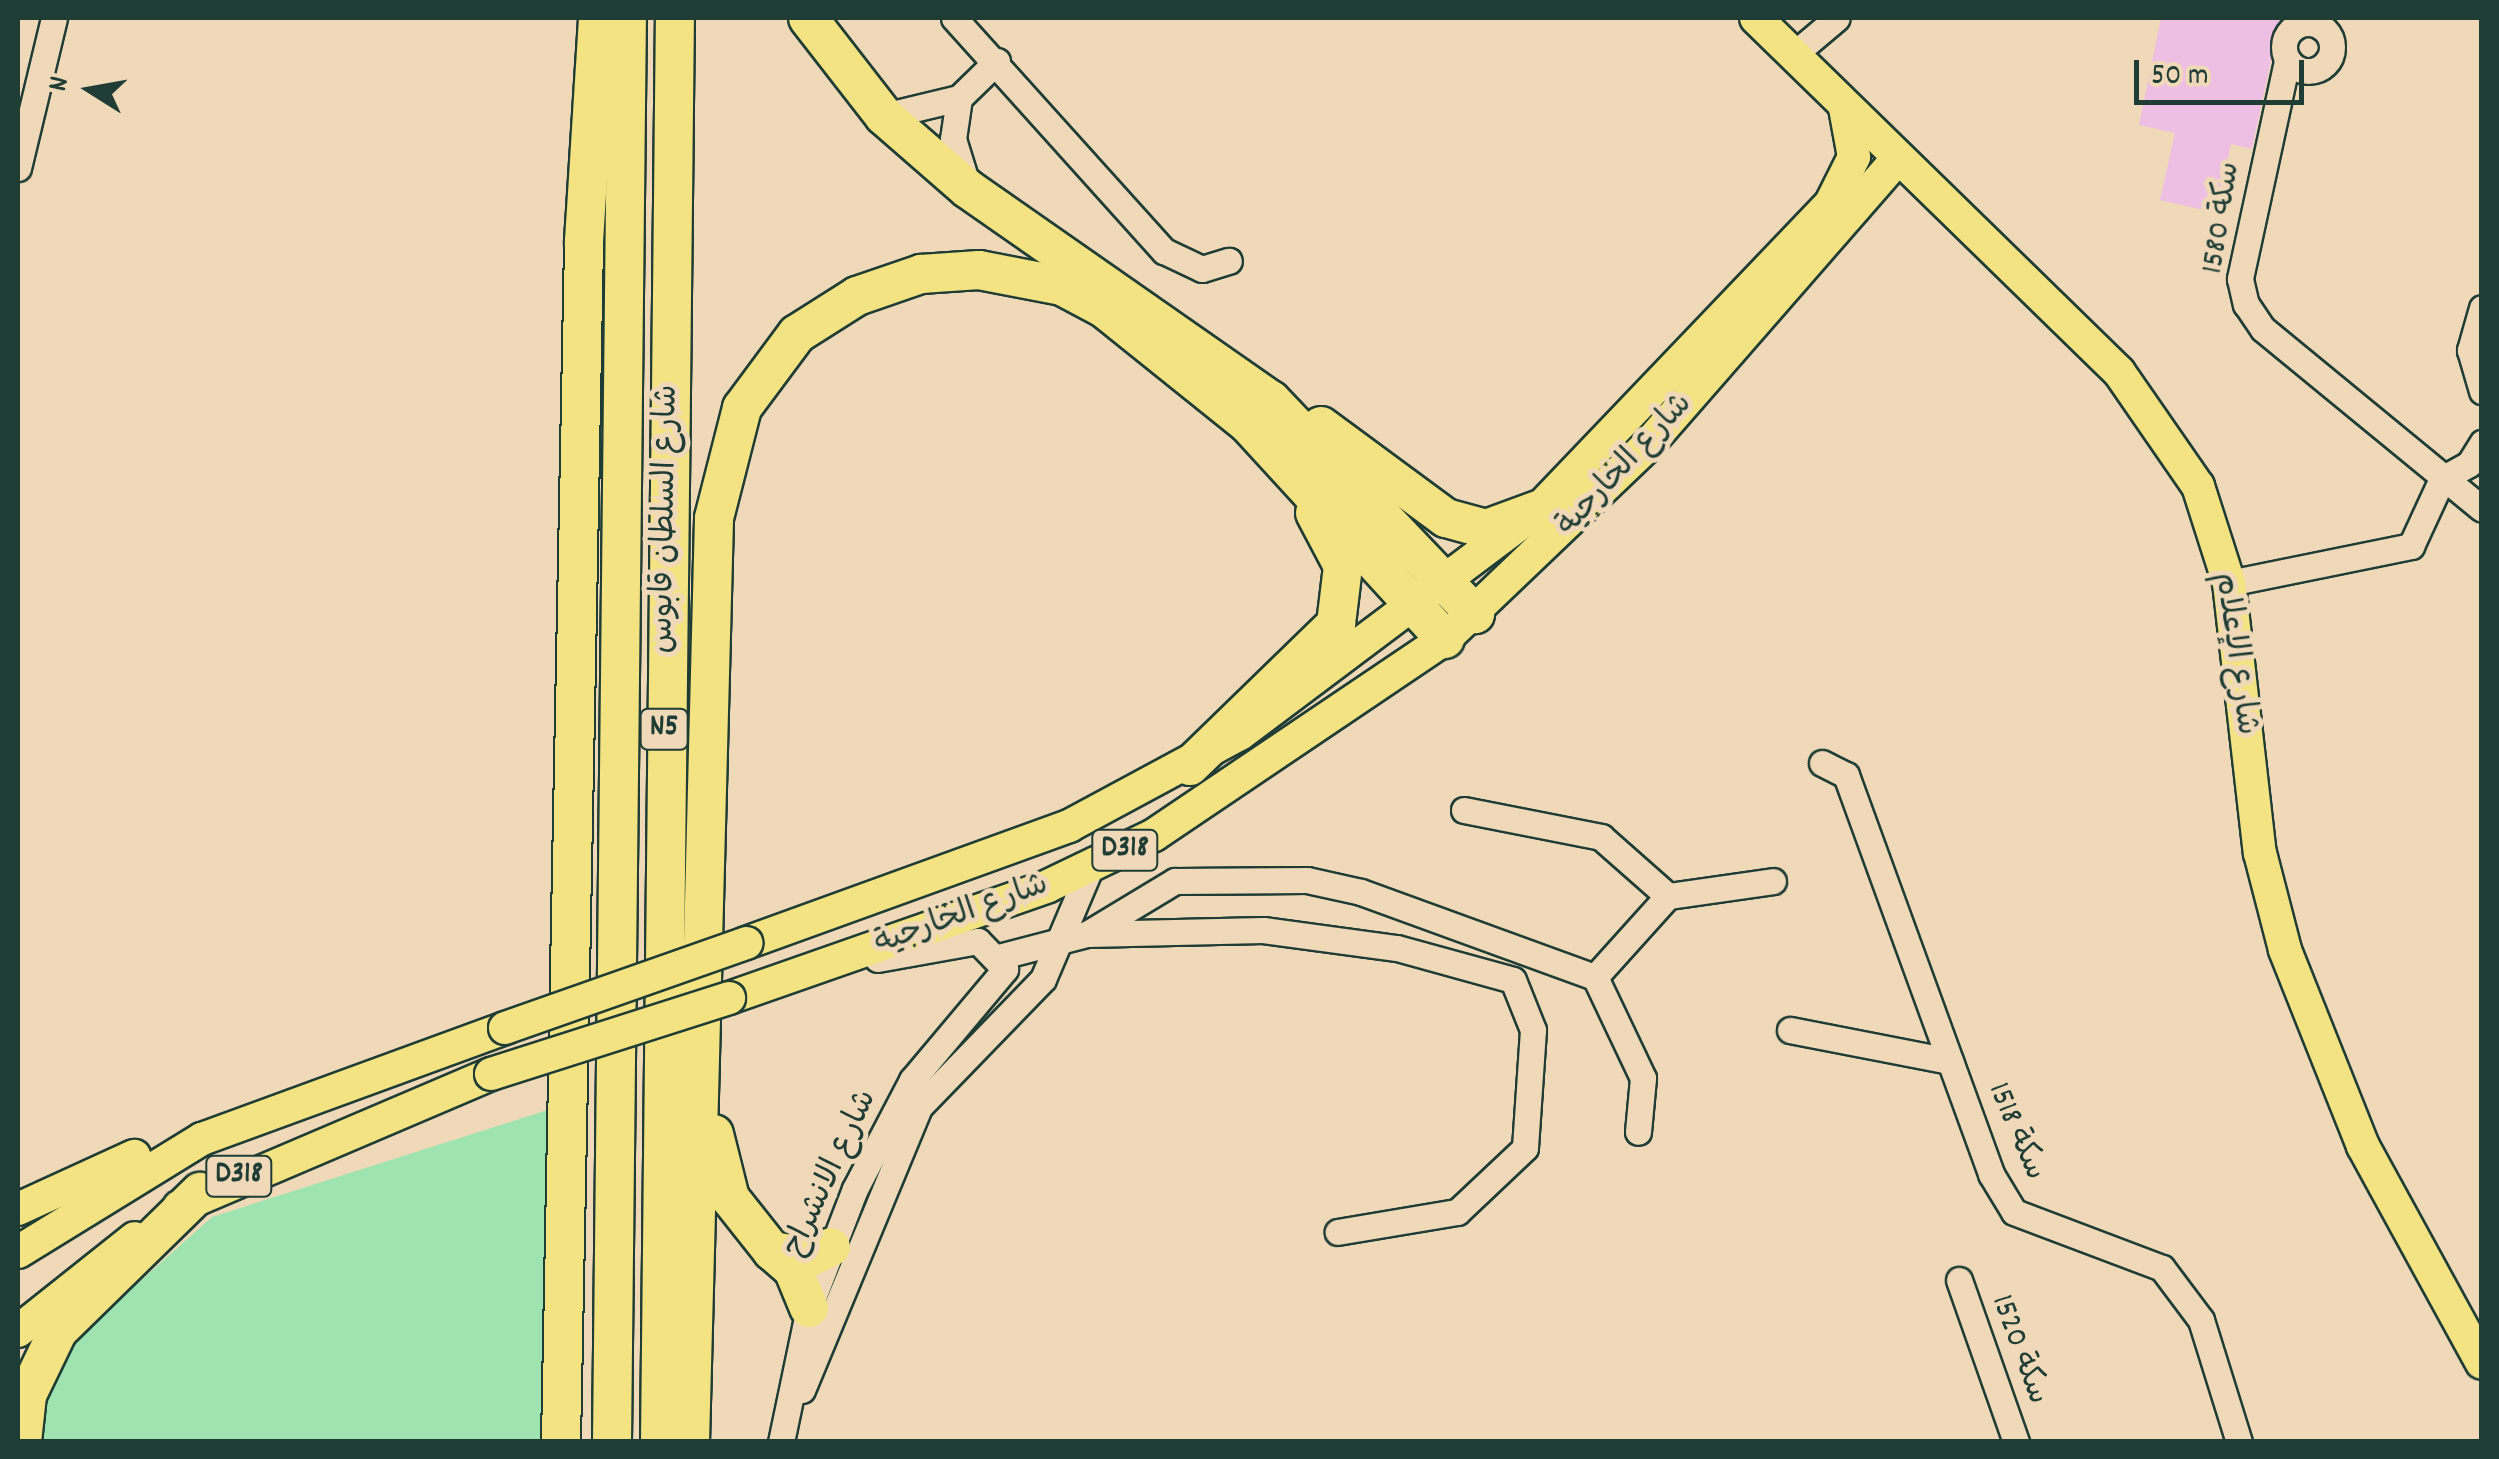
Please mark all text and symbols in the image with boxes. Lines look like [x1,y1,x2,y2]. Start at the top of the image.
north arrow [40,40,140,140]
scale bar [2139,40,2309,102]
text: 50 m [2151,56,2209,99]
text: N [40,74,82,95]
street label: سكة 1580 [2195,159,2251,277]
street label: شارع السلطان قابوس [645,384,689,654]
street label: شارع الخارجية [1550,386,1702,546]
street label: شارع الإعلام [2204,570,2264,738]
road number: N5 [639,704,689,754]
road number: D318 [1090,825,1160,875]
street label: شارع الخارجية [870,867,1054,965]
street label: سكة 1518 [1977,1077,2053,1187]
street label: شارع الانشراح [777,1085,887,1263]
road number: D318 [204,1151,274,1201]
street label: سكة 1520 [1980,1290,2056,1410]

